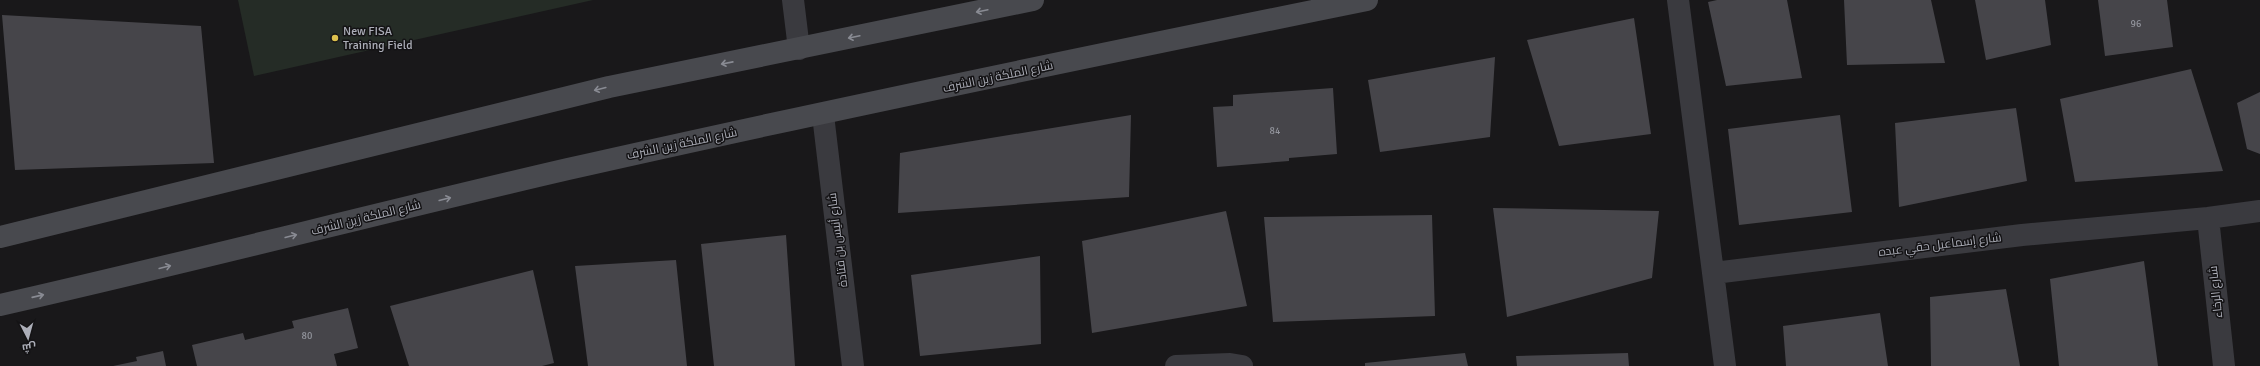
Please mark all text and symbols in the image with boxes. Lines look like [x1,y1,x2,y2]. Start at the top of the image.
one-way arrow [975,7,988,15]
house number: 96 [2131,18,2141,30]
place label: New FISA Training Field [343,24,413,53]
marker: New FISA Training Field [330,33,340,43]
one-way arrow [848,34,861,42]
street label: شارع الملكة زين الشرف [941,58,1055,96]
one-way arrow [721,60,734,68]
one-way arrow [593,86,606,94]
street label: شارع الملكة زين الشرف [625,125,739,163]
house number: 84 [1270,125,1281,137]
street label: شارع أنيس بن قتادة [824,192,851,288]
one-way arrow [438,194,451,202]
street label: شارع الملكة زين الشرف [310,197,423,239]
street label: شارع إسماعيل حقي عبده [1878,230,2003,262]
one-way arrow [284,232,297,240]
one-way arrow [158,263,171,270]
street label: شارع الرخاء [2206,265,2226,319]
one-way arrow [31,292,44,299]
north arrow [8,318,48,358]
house number: 80 [302,330,312,342]
text: ش [21,340,37,355]

